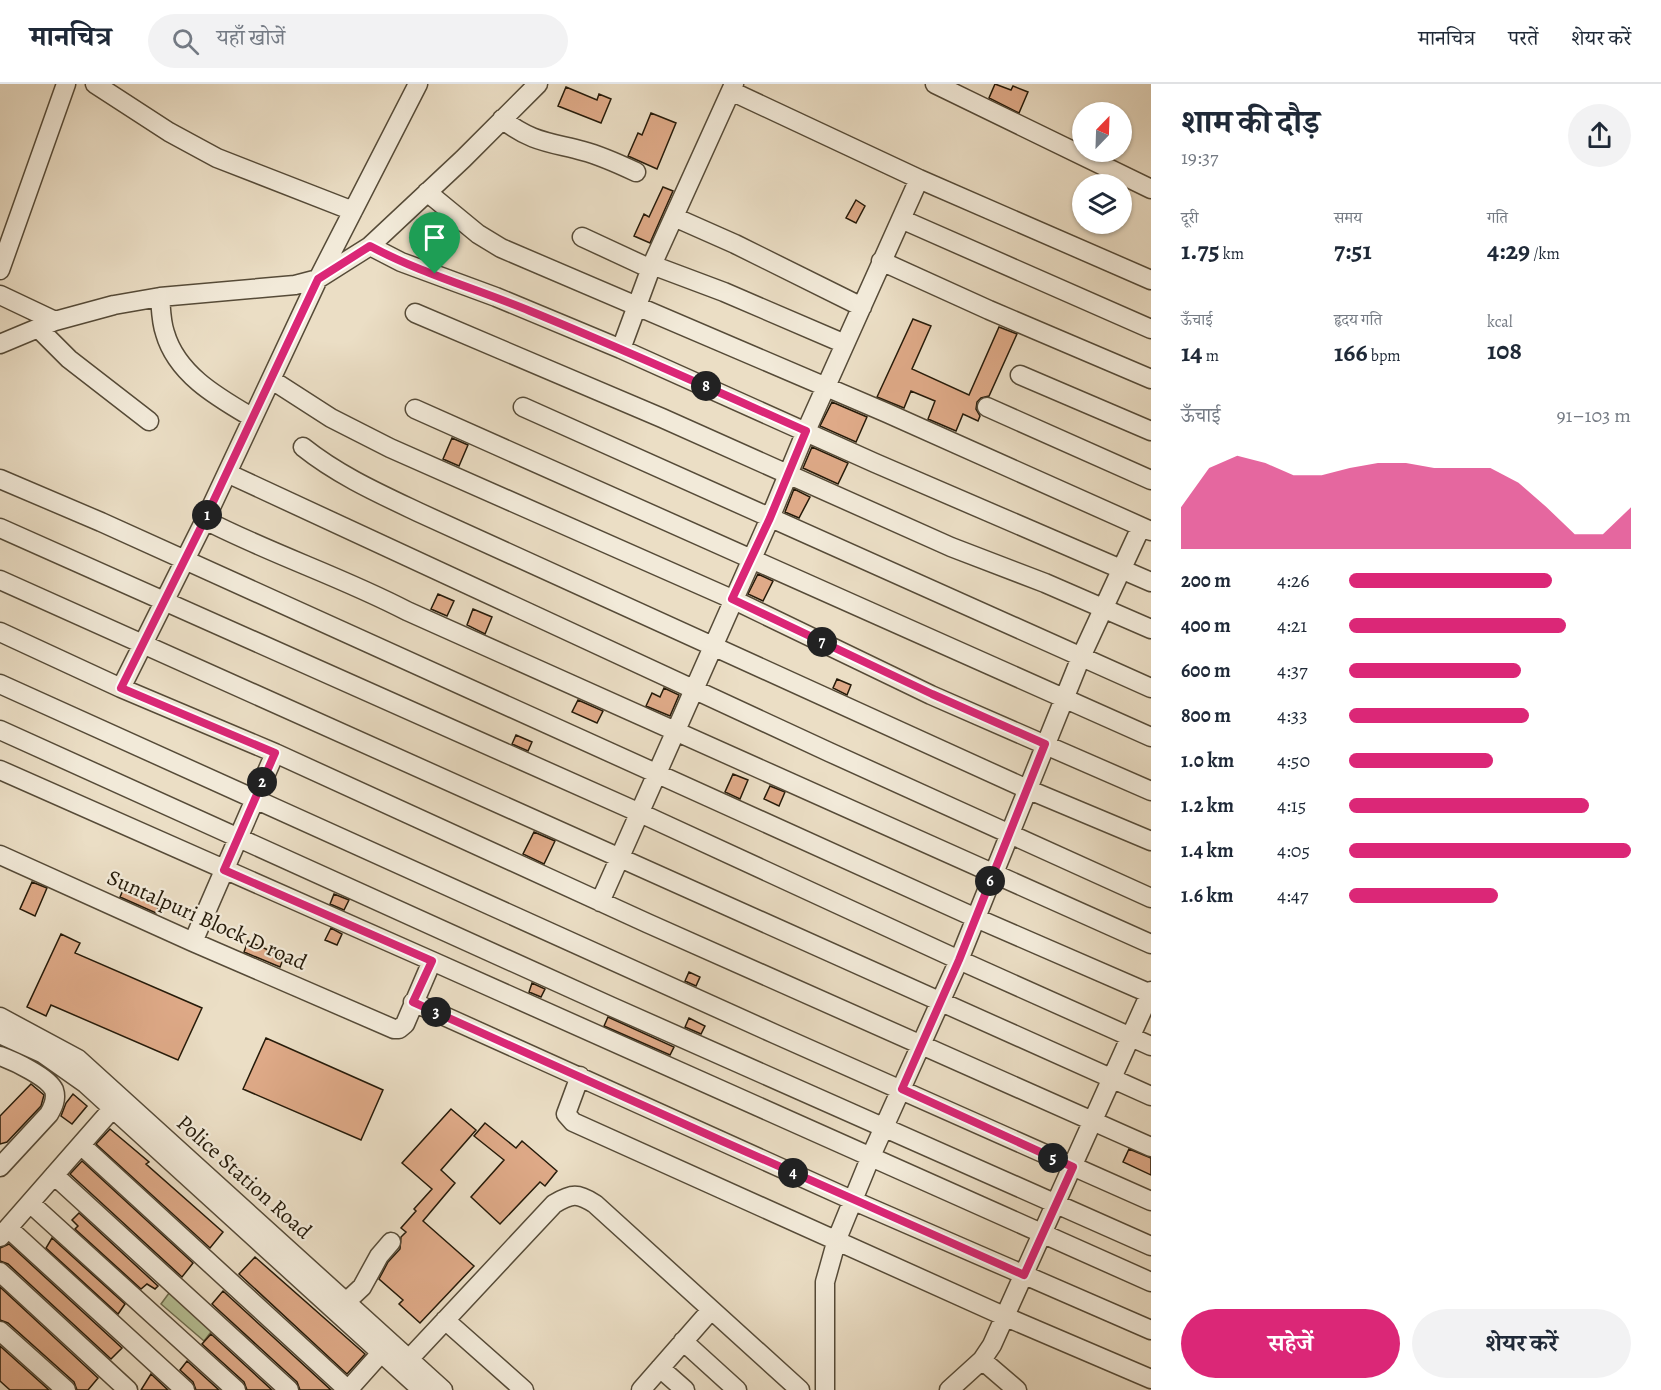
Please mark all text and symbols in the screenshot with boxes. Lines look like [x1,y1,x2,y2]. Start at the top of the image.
search box [148,14,568,68]
text: मानचित्र [30,18,112,56]
text: यहाँ खोजें [217,23,285,53]
text: मानचित्र [1418,24,1475,52]
text: परतें [1508,24,1538,52]
text: शेयर करें [1571,24,1631,52]
icon: search [169,25,202,58]
text: शाम की दौड़ [1181,99,1320,144]
north arrow [1072,102,1132,162]
map controls [1072,102,1132,234]
button: share [1568,104,1631,167]
text: 19:37 [1181,144,1218,171]
button: layers [1072,174,1132,234]
text: दूरी [1181,207,1198,229]
text: समय [1334,207,1362,229]
text: गति [1487,207,1508,229]
pin [409,212,460,274]
icon: arrive [418,221,451,254]
text: 1.75 [1181,233,1220,268]
text: 7:51 [1334,233,1372,268]
text: 4:29 [1487,233,1530,268]
text: km [1220,243,1244,265]
text: /km [1530,243,1560,265]
text: ऊँचाई [1181,309,1213,331]
text: हृदय गति [1334,309,1382,331]
text: kcal [1487,311,1513,333]
text: 108 [1487,333,1522,368]
text: 14 [1181,335,1203,370]
text: 166 [1334,335,1368,370]
text: m [1203,345,1219,367]
text: bpm [1368,345,1401,367]
pin: 8 [691,371,721,401]
text: 8 [702,375,710,397]
text: ऊँचाई [1181,402,1220,429]
text: 91–103 m [1556,402,1631,429]
pin: 1 [192,500,222,530]
text: 1 [204,504,210,526]
text: 200 m [1181,567,1231,594]
text: 4:26 [1277,567,1310,594]
text: 400 m [1181,612,1231,639]
text: 4:21 [1277,612,1307,639]
pin: 7 [807,627,837,657]
text: 7 [819,631,825,653]
text: 600 m [1181,657,1231,684]
text: 4:37 [1277,657,1308,684]
text: 800 m [1181,702,1231,729]
text: 4:33 [1277,702,1307,729]
text: 1.0 km [1181,747,1234,774]
text: 4:50 [1277,747,1310,774]
pin: 2 [247,767,277,797]
text: 2 [258,771,266,793]
text: 1.2 km [1181,792,1234,819]
text: 4:15 [1277,792,1306,819]
text: 1.4 km [1181,837,1234,864]
text: 4:05 [1277,837,1310,864]
street label: Suntalpuri Block D road [102,862,312,978]
pin: 6 [975,866,1005,896]
text: 6 [986,870,994,892]
text: 1.6 km [1181,882,1234,909]
text: 4:47 [1277,882,1308,909]
pin: 3 [421,997,451,1027]
text: 3 [433,1001,439,1023]
street label: Police Station Road [170,1108,318,1246]
pin: 5 [1038,1143,1068,1173]
text: 5 [1050,1147,1056,1169]
pin: 4 [778,1158,808,1188]
text: 4 [789,1162,797,1184]
button: सहेजें [1181,1309,1400,1378]
button: शेयर करें [1412,1309,1631,1378]

